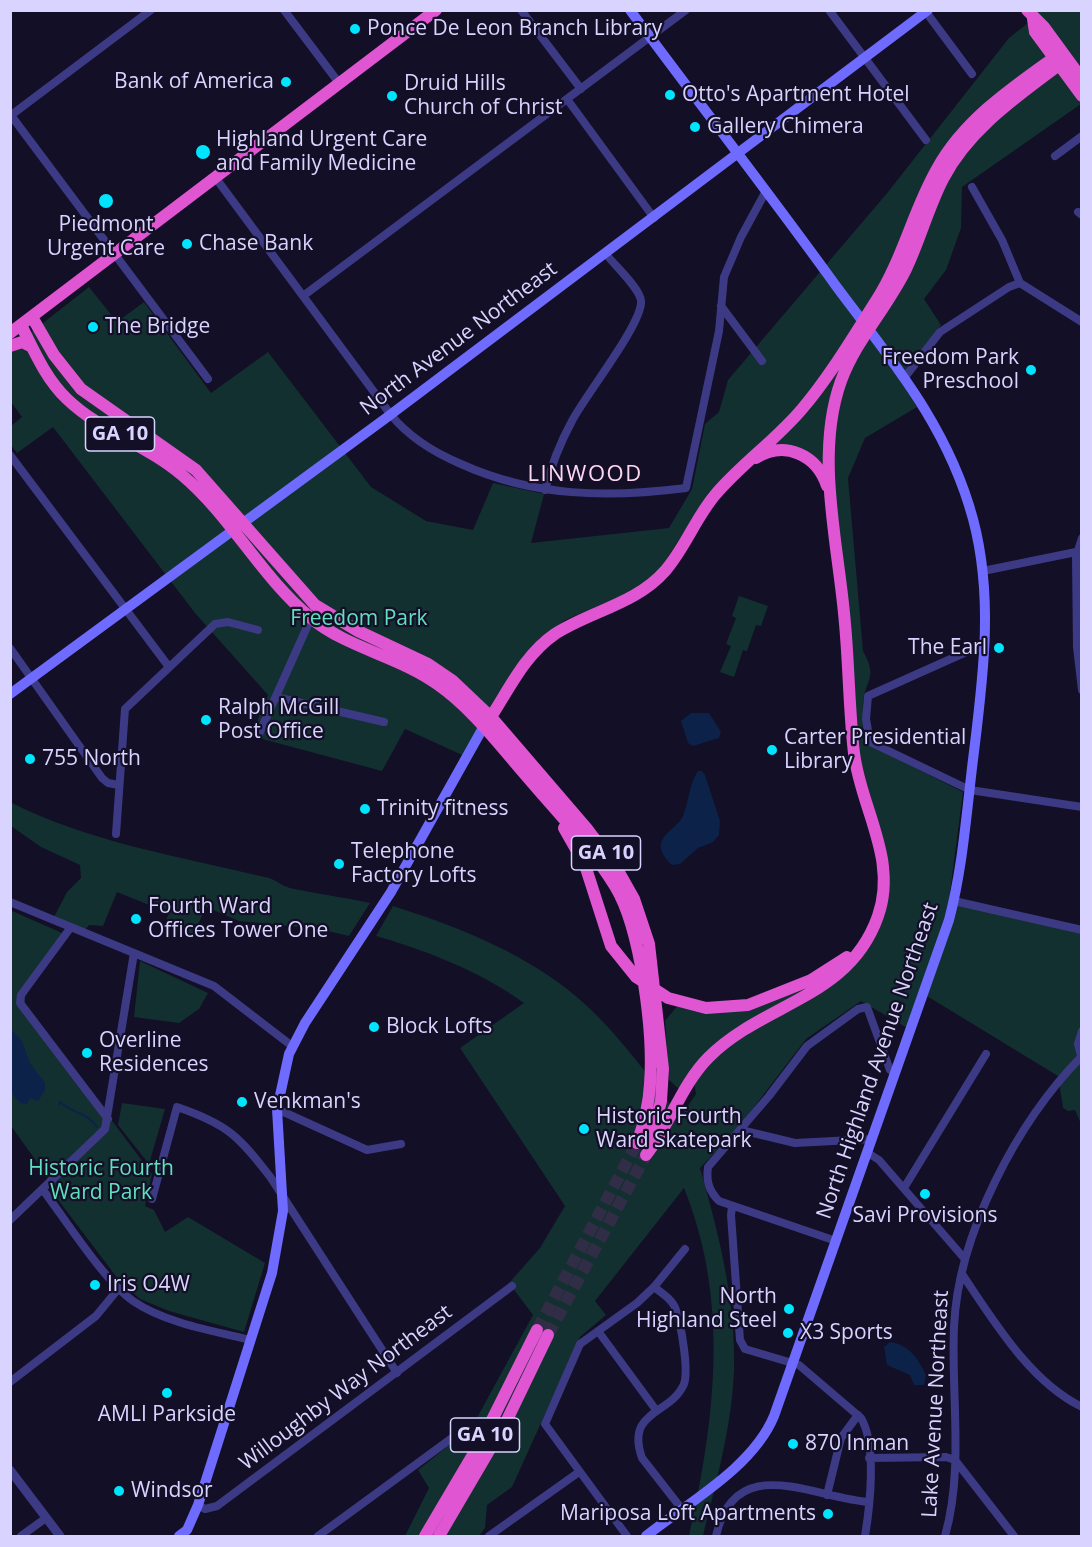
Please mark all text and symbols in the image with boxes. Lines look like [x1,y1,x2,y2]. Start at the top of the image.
place label: Ponce De Leon Branch Library [367,16,662,42]
marker: Ponce De Leon Branch Library [348,22,362,36]
place label: Bank of America [114,69,274,95]
place label: Druid Hills Church of Christ [404,71,563,121]
marker: Bank of America [279,75,293,89]
place label: Otto's Apartment Hotel [682,82,910,108]
marker: Otto's Apartment Hotel [663,88,677,102]
marker: Druid Hills Church of Christ [385,89,399,103]
place label: Gallery Chimera [707,114,864,140]
marker: Gallery Chimera [688,120,702,134]
place label: Highland Urgent Care and Family Medicine [216,127,427,177]
marker: Highland Urgent Care and Family Medicine [194,143,212,161]
marker: Piedmont Urgent Care [97,192,115,210]
place label: Piedmont Urgent Care [47,212,165,262]
place label: Chase Bank [199,231,313,257]
marker: Chase Bank [180,237,194,251]
street label: North Avenue Northeast [356,257,562,421]
place label: The Bridge [105,314,210,340]
marker: The Bridge [86,320,100,334]
place label: Freedom Park Preschool [882,345,1019,395]
marker: Freedom Park Preschool [1024,363,1038,377]
road number: GA 10 [86,417,154,451]
district label: LINWOOD [527,462,643,488]
park label: Freedom Park [290,606,428,632]
place label: The Earl [908,635,987,661]
marker: The Earl [992,641,1006,655]
place label: Ralph McGill Post Office [218,695,339,745]
marker: Ralph McGill Post Office [199,713,213,727]
place label: Carter Presidential Library [784,725,966,775]
marker: Carter Presidential Library [765,743,779,757]
place label: 755 North [42,746,141,772]
marker: 755 North [23,752,37,766]
place label: Trinity fitness [377,796,509,822]
marker: Trinity fitness [358,802,372,816]
road number: GA 10 [572,836,640,870]
place label: Telephone Factory Lofts [351,839,476,889]
marker: Telephone Factory Lofts [332,857,346,871]
place label: Fourth Ward Offices Tower One [148,894,328,944]
street label: North Highland Avenue Northeast [812,899,944,1223]
marker: Fourth Ward Offices Tower One [129,912,143,926]
place label: Block Lofts [386,1014,492,1040]
marker: Block Lofts [367,1020,381,1034]
place label: Overline Residences [99,1028,208,1078]
marker: Overline Residences [80,1046,94,1060]
place label: Venkman's [254,1089,361,1115]
marker: Venkman's [235,1095,249,1109]
place label: Historic Fourth Ward Skatepark [596,1104,752,1154]
marker: Historic Fourth Ward Skatepark [577,1122,591,1136]
park label: Historic Fourth Ward Park [28,1156,174,1206]
marker: Savi Provisions [918,1187,932,1201]
place label: Savi Provisions [853,1203,997,1229]
place label: Iris O4W [107,1272,190,1298]
marker: Iris O4W [88,1278,102,1292]
place label: North Highland Steel [636,1284,777,1334]
street label: Lake Avenue Northeast [917,1290,955,1518]
street label: Willoughby Way Northeast [235,1300,457,1476]
marker: North Highland Steel [782,1302,796,1316]
place label: X3 Sports [800,1320,893,1346]
marker: X3 Sports [781,1326,795,1340]
marker: AMLI Parkside [160,1386,174,1400]
place label: AMLI Parkside [98,1402,236,1428]
road number: GA 10 [450,1418,520,1452]
place label: 870 Inman [805,1431,909,1457]
marker: 870 Inman [786,1437,800,1451]
place label: Windsor [131,1478,213,1504]
marker: Windsor [112,1484,126,1498]
place label: Mariposa Loft Apartments [560,1501,816,1527]
marker: Mariposa Loft Apartments [821,1507,835,1521]

